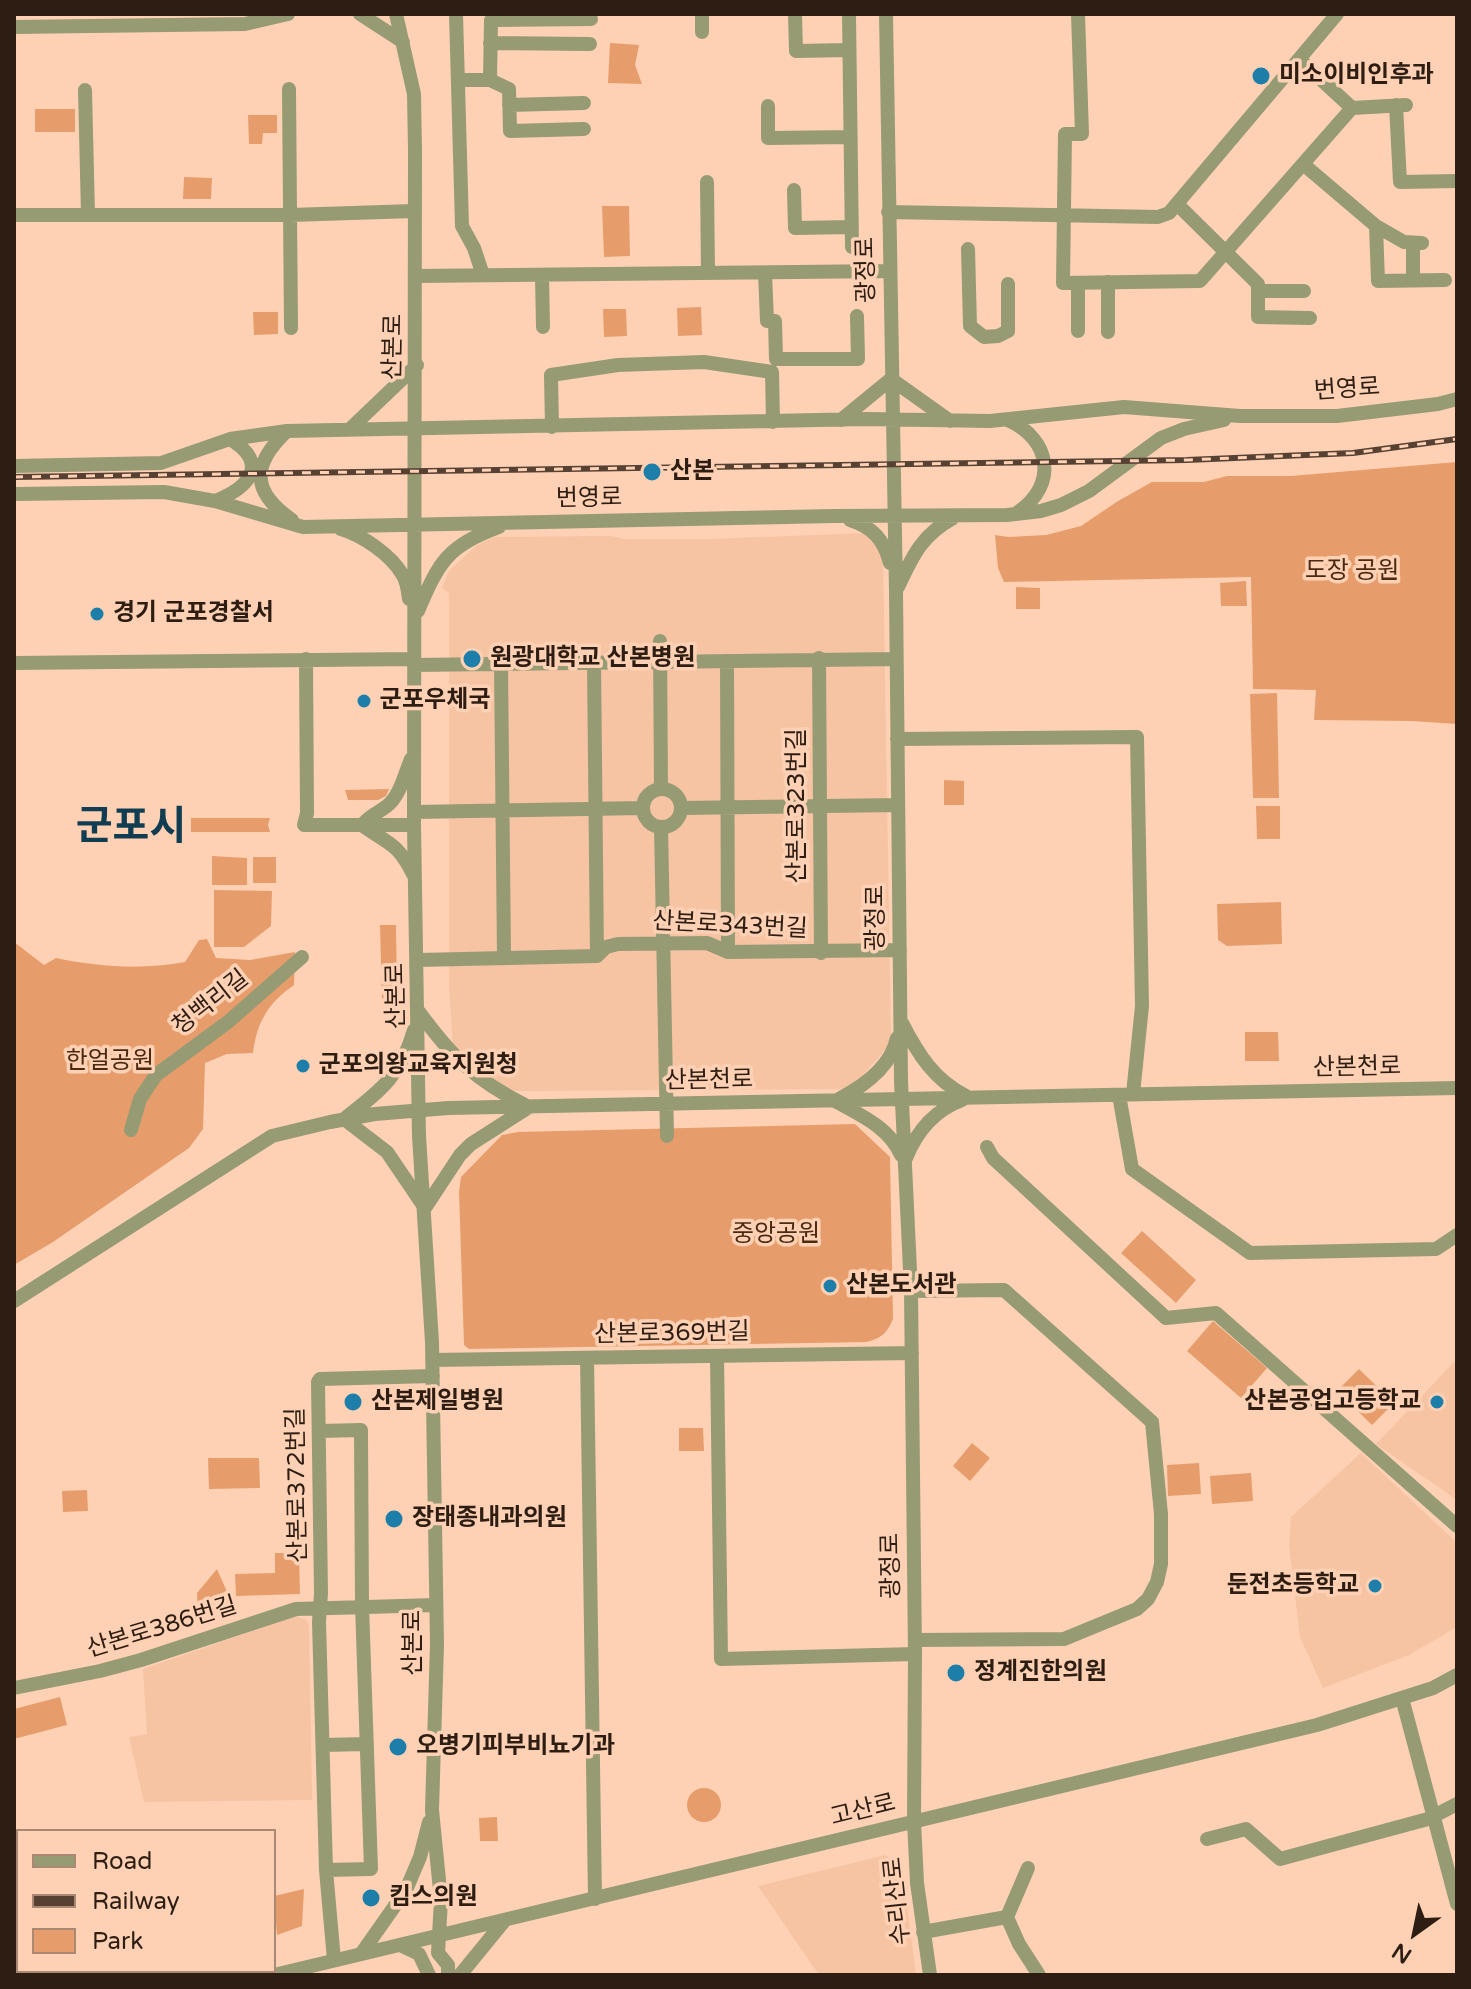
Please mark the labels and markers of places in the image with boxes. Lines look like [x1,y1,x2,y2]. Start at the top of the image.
place label: 미소이비인후과 [1279,62,1434,90]
marker: 미소이비인후과 [1250,65,1272,87]
place label: 산본 [670,458,714,486]
marker: 산본 [641,461,663,483]
place label: 경기 군포경찰서 [113,600,274,628]
marker: 경기 군포경찰서 [88,605,106,623]
place label: 원광대학교 산본병원 [490,645,695,673]
marker: 원광대학교 산본병원 [461,648,483,670]
place label: 군포우체국 [380,687,490,715]
marker: 군포우체국 [355,692,373,710]
place label: 군포의왕교육지원청 [319,1052,518,1080]
marker: 군포의왕교육지원청 [294,1057,312,1075]
place label: 산본도서관 [846,1272,956,1300]
marker: 산본도서관 [821,1277,839,1295]
place label: 산본제일병원 [371,1388,503,1416]
place label: 산본공업고등학교 [1244,1388,1421,1416]
marker: 산본제일병원 [342,1391,364,1413]
marker: 산본공업고등학교 [1428,1393,1446,1411]
place label: 장태종내과의원 [412,1505,567,1533]
marker: 장태종내과의원 [383,1508,405,1530]
place label: 둔전초등학교 [1227,1572,1359,1600]
marker: 둔전초등학교 [1366,1577,1384,1595]
place label: 정계진한의원 [974,1659,1106,1687]
marker: 정계진한의원 [945,1662,967,1684]
place label: 오병기피부비뇨기과 [416,1733,615,1761]
marker: 오병기피부비뇨기과 [387,1736,409,1758]
place label: 킴스의원 [389,1884,477,1912]
marker: 킴스의원 [360,1887,382,1909]

